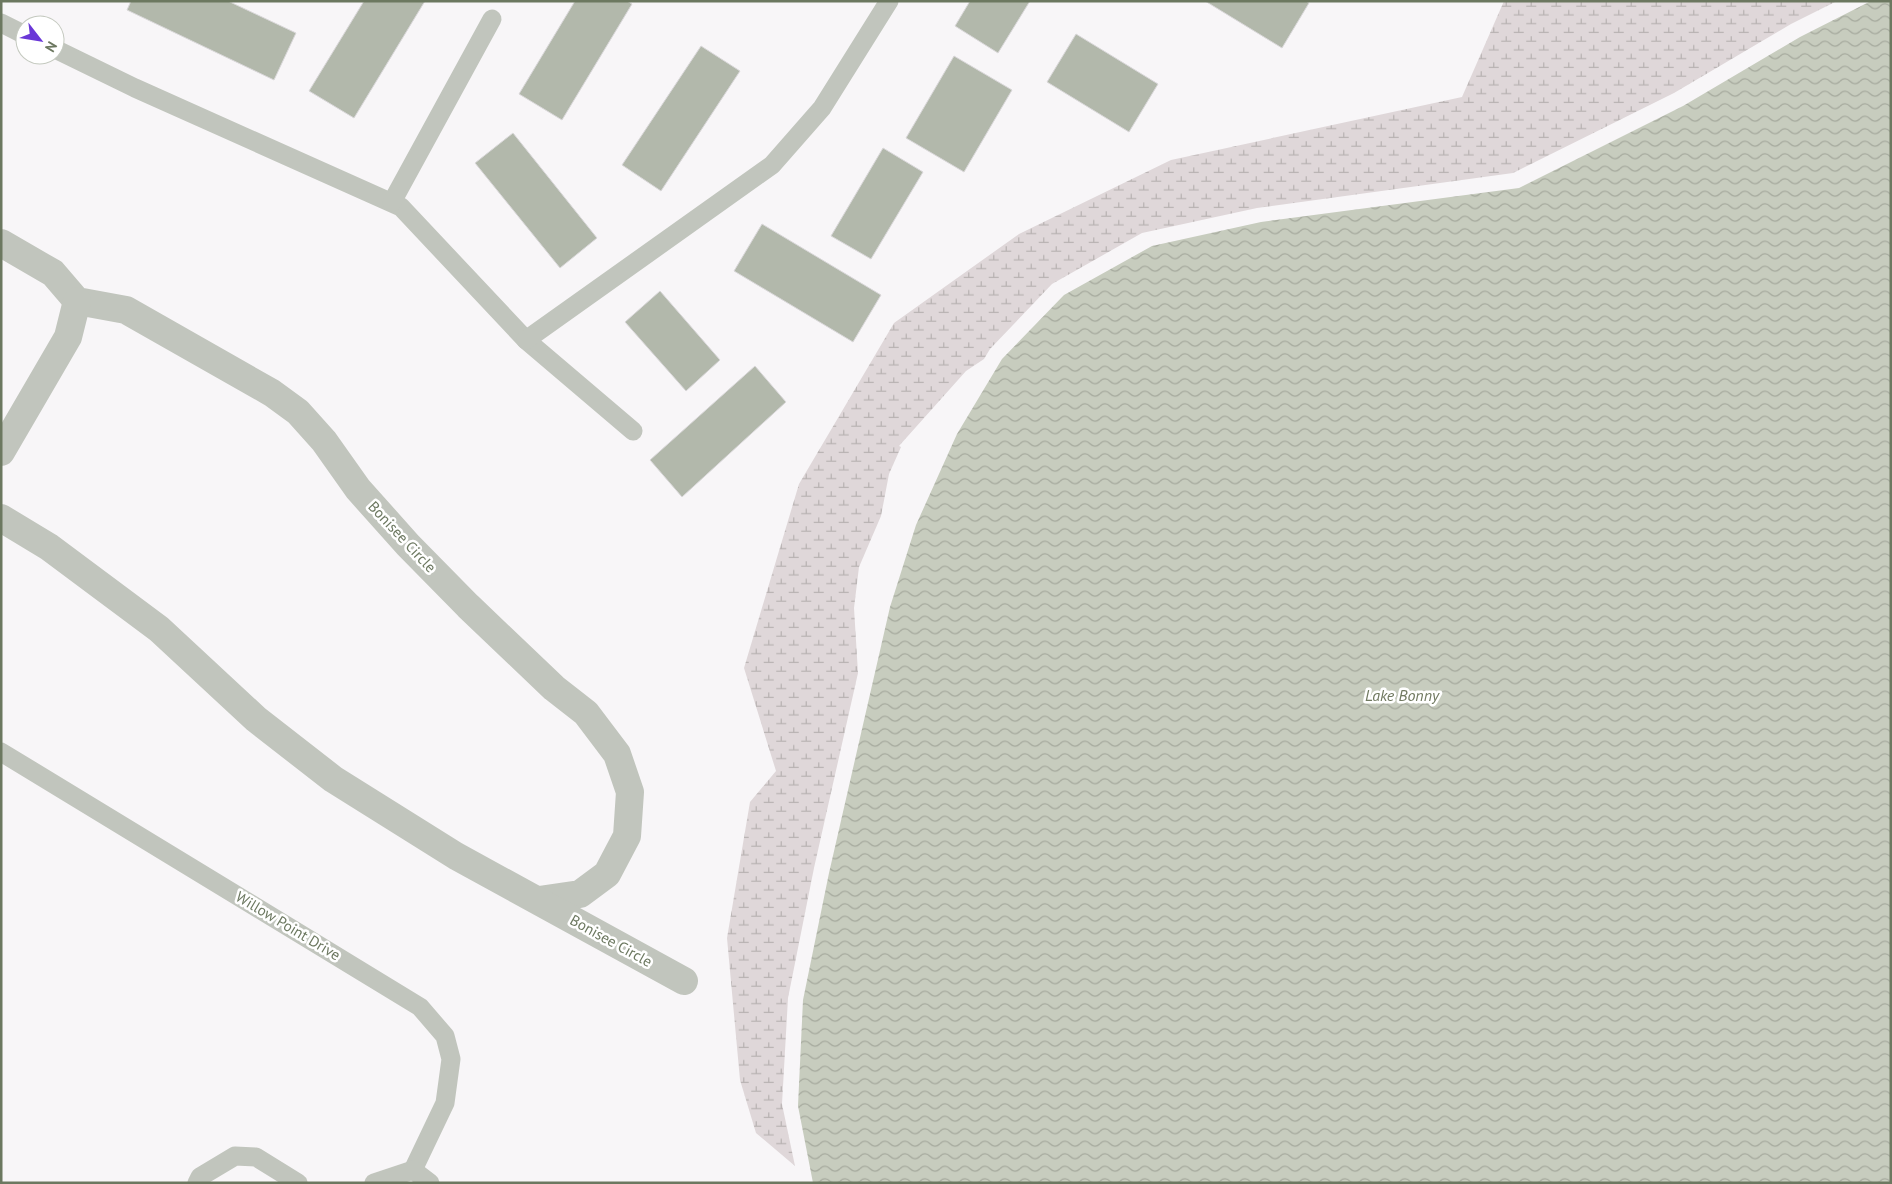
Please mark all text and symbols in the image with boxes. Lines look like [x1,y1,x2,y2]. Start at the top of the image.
north arrow [15,15,65,65]
text: N [41,38,61,55]
street label: Bonisee Circle [364,497,440,576]
water label: Lake Bonny [1365,685,1440,705]
street label: Willow Point Drive [233,887,344,964]
street label: Bonisee Circle [567,910,656,971]

